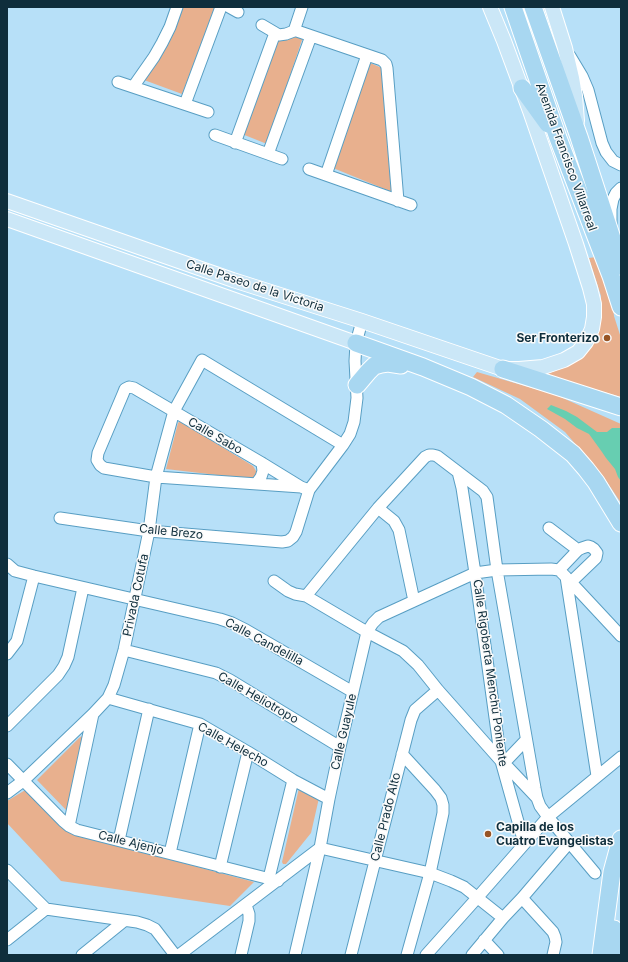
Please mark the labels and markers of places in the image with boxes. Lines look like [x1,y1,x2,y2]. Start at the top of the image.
place label: Ser Fronterizo [516,331,599,345]
marker: Ser Fronterizo [602,333,612,343]
place label: Capilla de los Cuatro Evangelistas [496,820,613,848]
marker: Capilla de los Cuatro Evangelistas [483,829,493,839]

